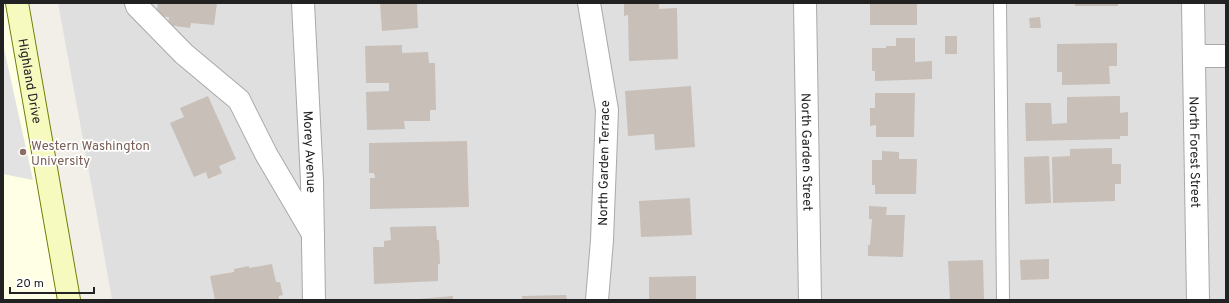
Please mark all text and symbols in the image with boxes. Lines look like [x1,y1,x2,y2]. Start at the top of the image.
street label: Highland Drive [13,37,44,125]
street label: North Garden Street [797,93,815,211]
street label: North Forest Street [1185,96,1202,208]
street label: North Garden Terrace [596,100,614,226]
street label: Morey Avenue [298,111,318,193]
place label: Western Washington University [31,139,150,170]
marker: Western Washington University [18,147,28,157]
scale bar [10,269,94,295]
text: 20 m [16,276,44,292]

